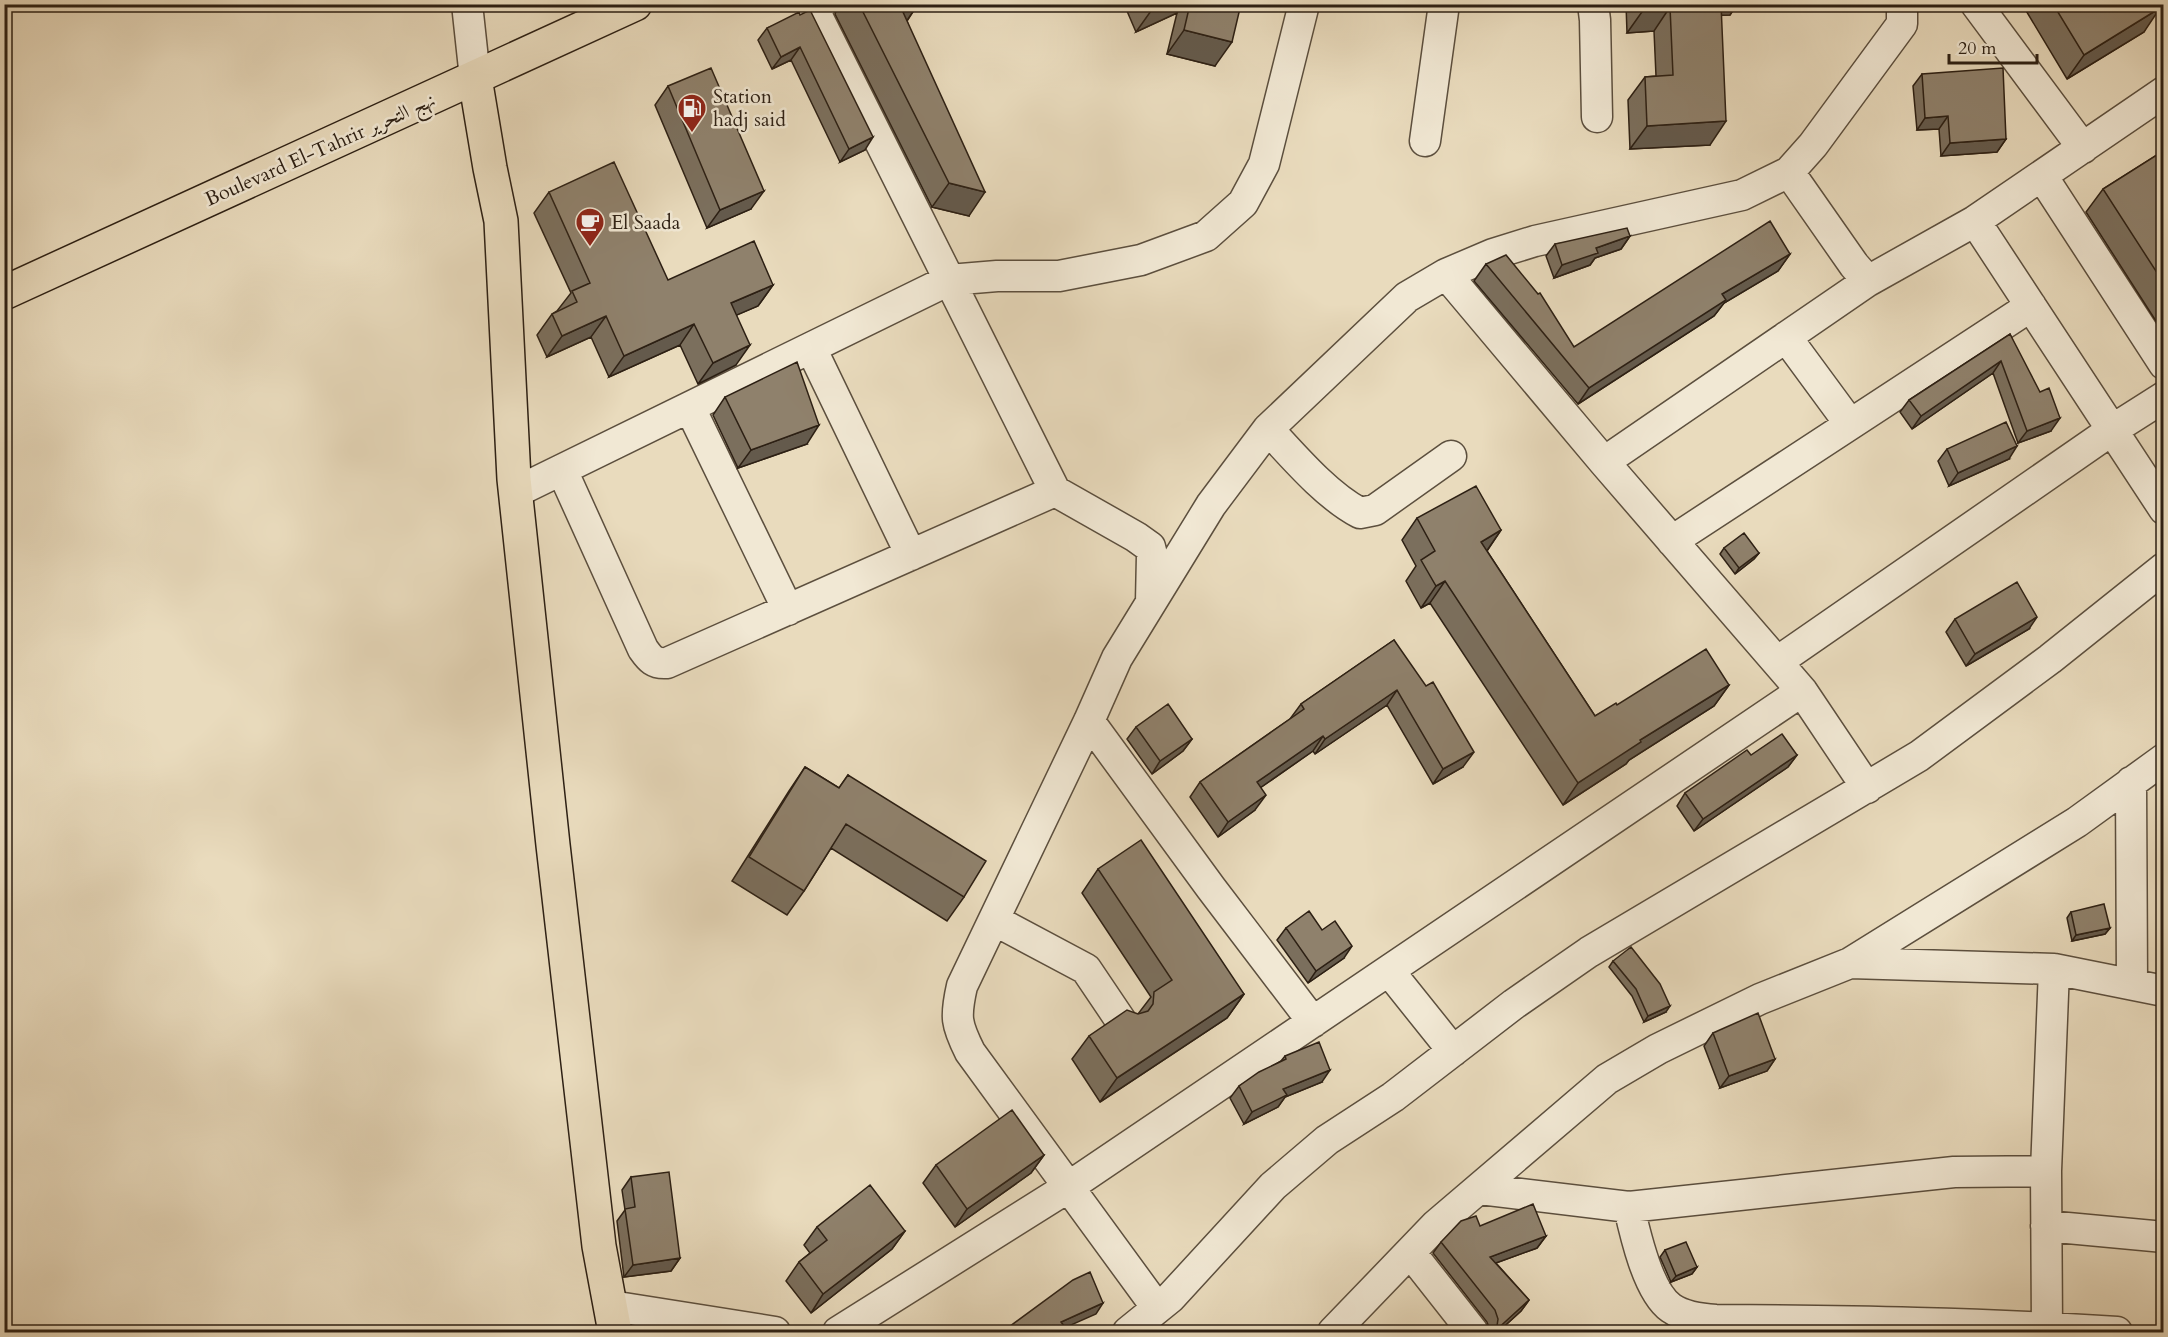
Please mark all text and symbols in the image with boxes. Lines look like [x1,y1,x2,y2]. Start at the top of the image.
scale bar [1949,27,2038,65]
text: 20 m [1958,36,1997,61]
place label: Station hadj said [713,83,786,133]
street label: Boulevard El-Tahrir نهج التحرير [201,86,441,216]
fuel station icon: Station hadj said [676,92,708,134]
cafe icon: El Saada [574,206,606,248]
place label: El Saada [611,209,681,236]

